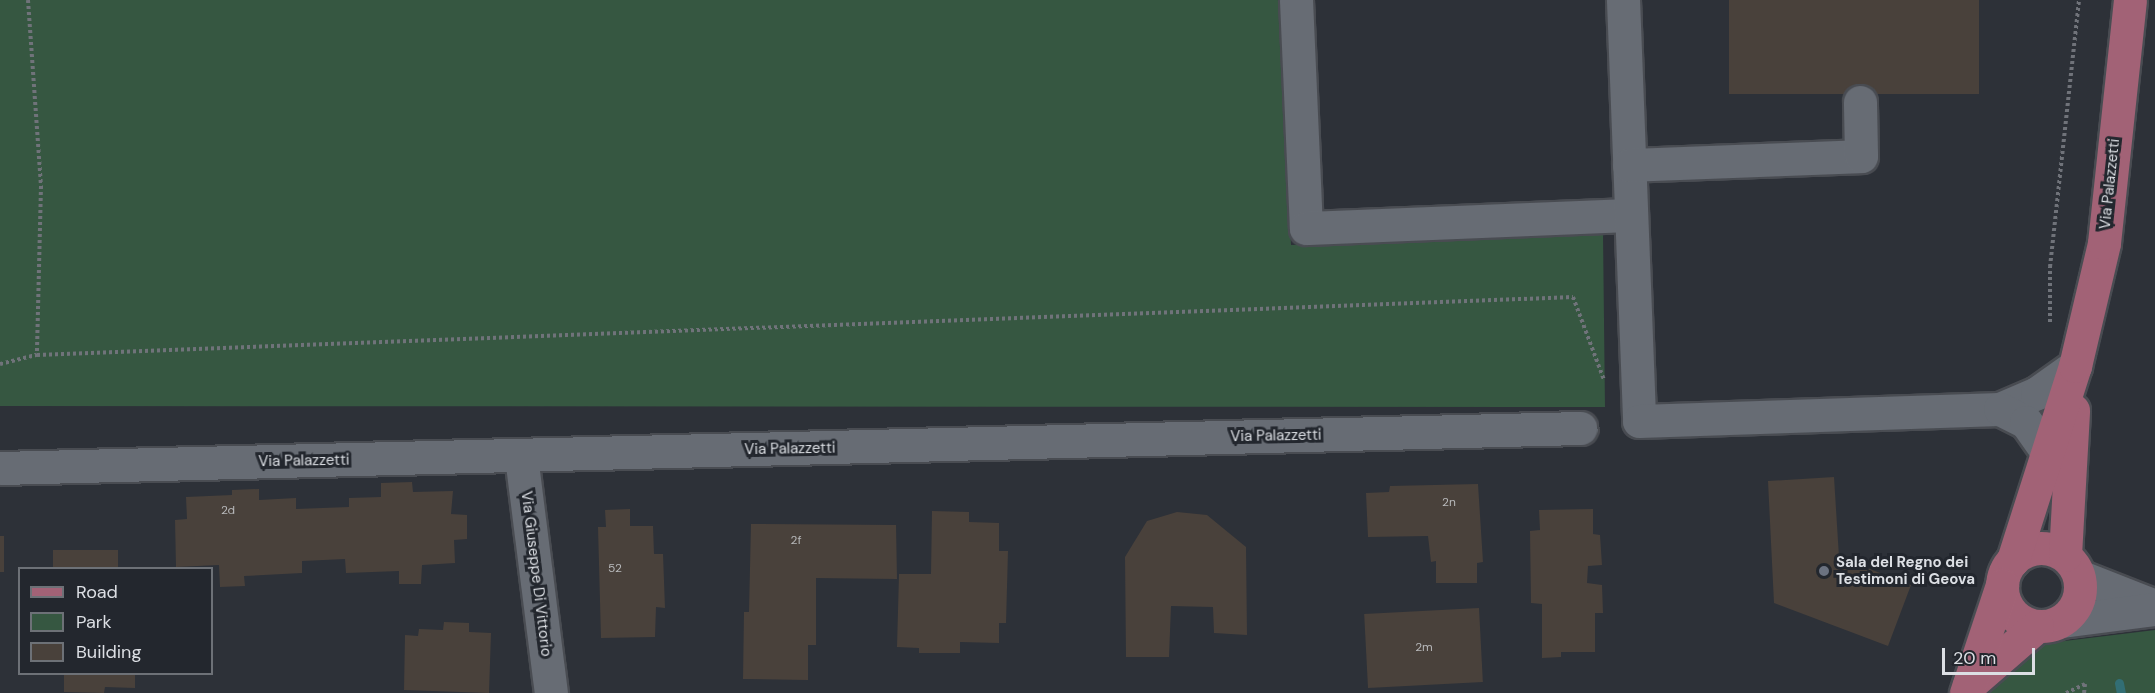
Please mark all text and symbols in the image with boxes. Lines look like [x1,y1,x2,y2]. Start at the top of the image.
street label: Via Palazzetti [2096,138,2124,230]
street label: Via Palazzetti [1230,426,1322,446]
street label: Via Palazzetti [744,439,836,459]
street label: Via Palazzetti [258,451,350,471]
street label: Via Giuseppe Di Vittorio [517,490,555,658]
house number: 2n [1442,496,1456,510]
house number: 2d [221,504,235,518]
house number: 2f [790,534,802,548]
place label: Sala del Regno dei Testimoni di Geova [1836,553,1975,588]
house number: 52 [608,562,622,576]
marker: Sala del Regno dei Testimoni di Geova [1817,564,1831,578]
legend [18,567,213,675]
text: Road [76,580,118,604]
text: Park [76,610,112,634]
scale bar [1945,636,2038,674]
text: Building [76,640,141,664]
house number: 2m [1415,641,1433,655]
text: 20 m [1953,646,1996,670]

